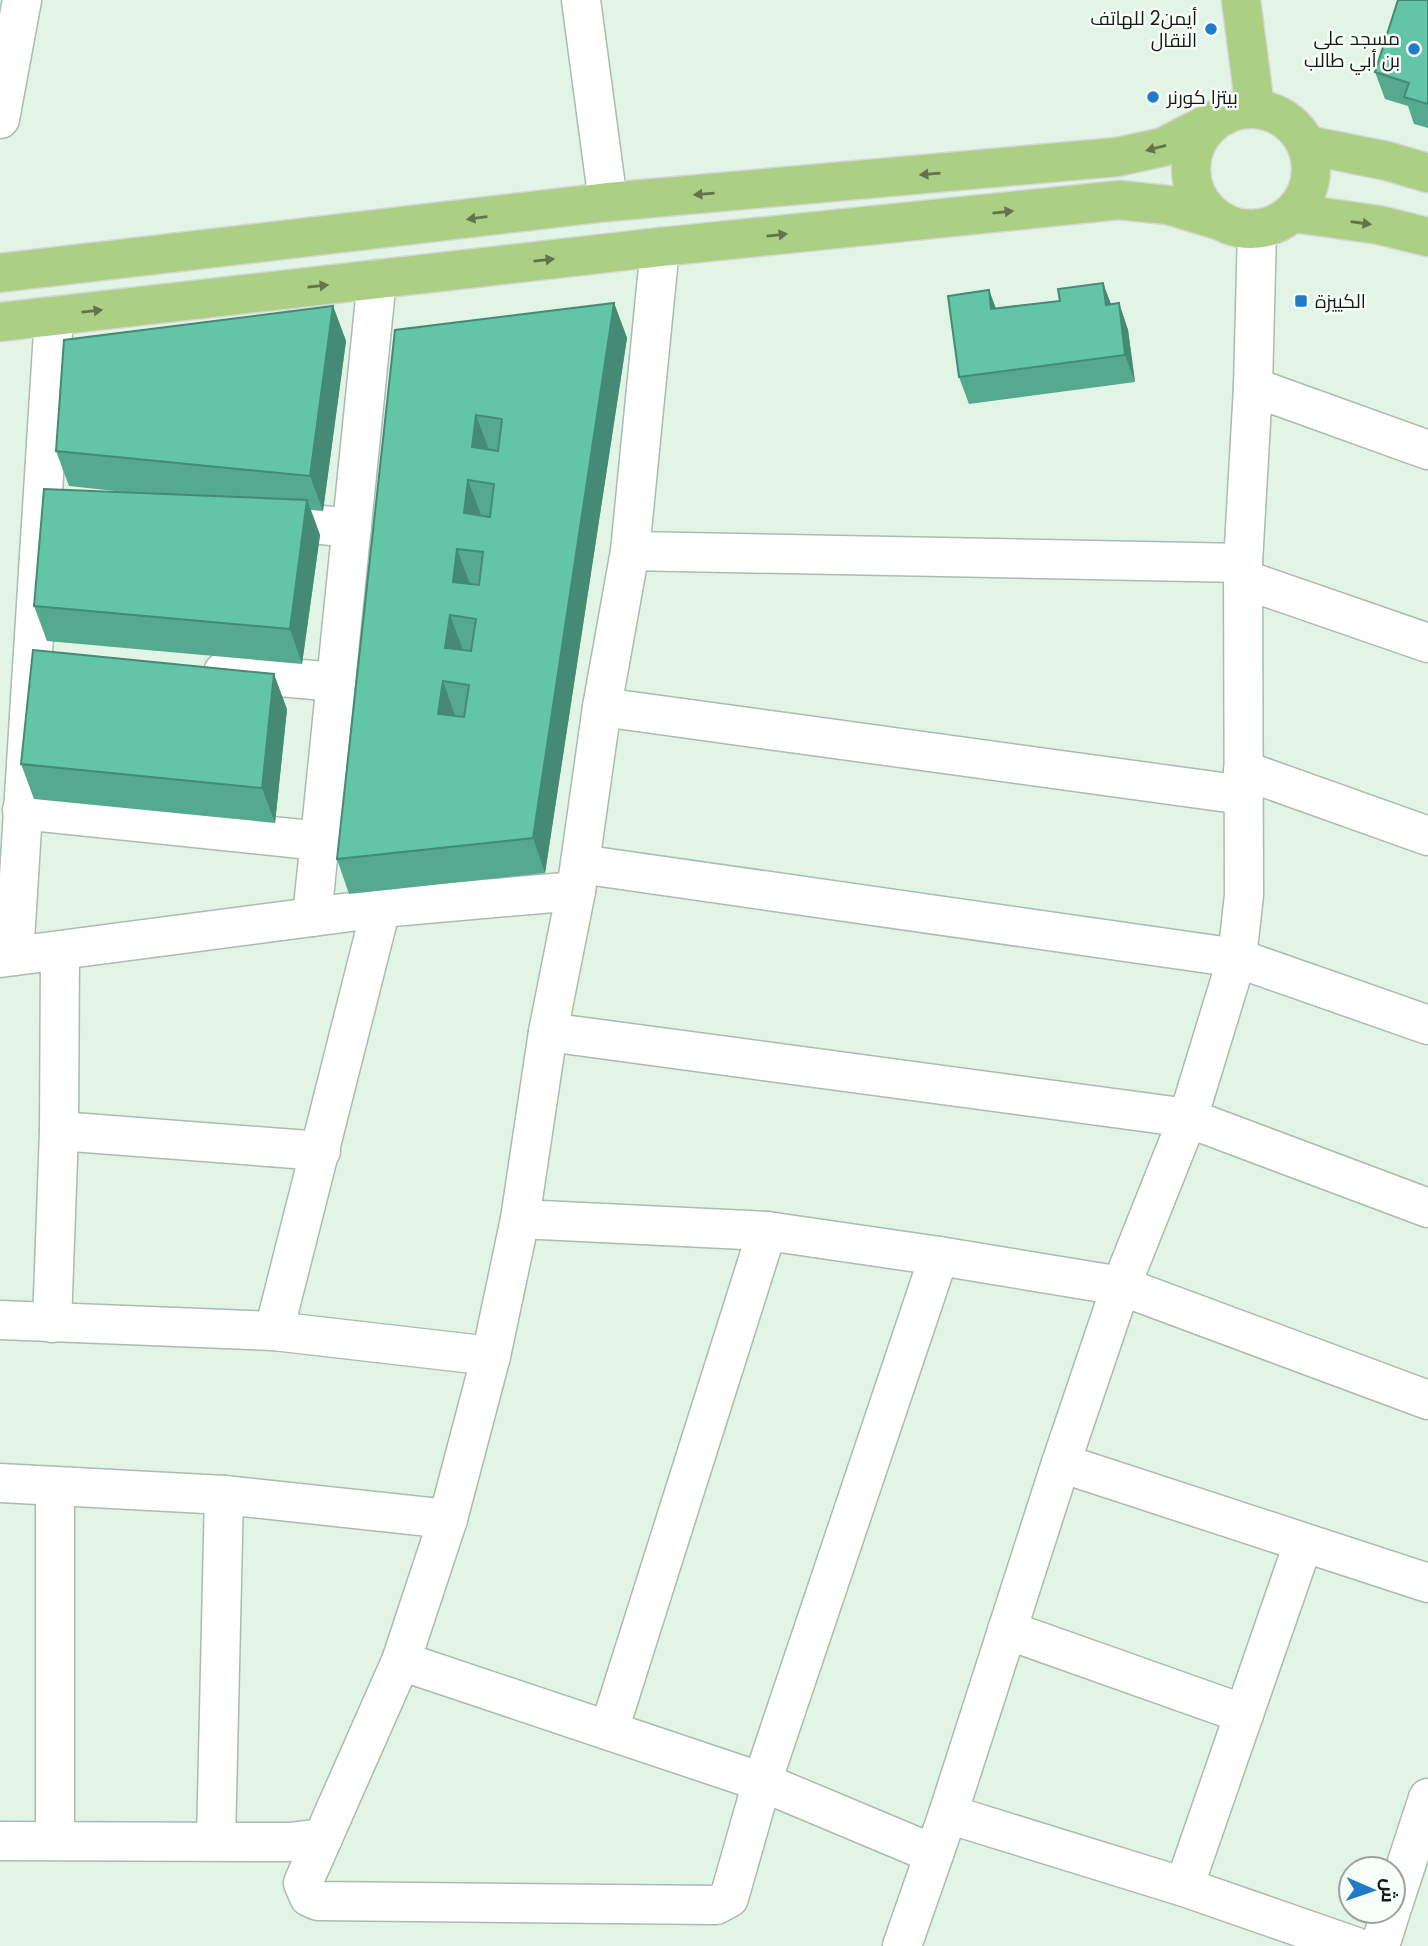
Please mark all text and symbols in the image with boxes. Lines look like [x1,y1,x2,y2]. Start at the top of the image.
place label: أيمن2 للهاتف النقال [1090,5,1197,54]
marker: أيمن2 للهاتف النقال [1203,21,1219,37]
place label: مسجد علي بن أبي طالب [1304,25,1400,75]
marker: مسجد علي بن أبي طالب [1406,41,1422,57]
place label: بيتزا كورنر [1166,84,1238,111]
marker: بيتزا كورنر [1145,89,1161,105]
one-way arrow [1145,143,1167,154]
one-way arrow [919,169,941,180]
one-way arrow [692,189,714,200]
one-way arrow [992,206,1014,217]
one-way arrow [466,212,488,223]
one-way arrow [1350,217,1372,228]
one-way arrow [766,229,788,240]
one-way arrow [533,254,555,265]
one-way arrow [307,280,329,291]
place label: الكييزة [1315,288,1366,315]
marker: الكييزة [1293,293,1309,309]
one-way arrow [81,306,103,317]
north arrow [1337,1855,1407,1925]
text: ش [1375,1878,1402,1903]

